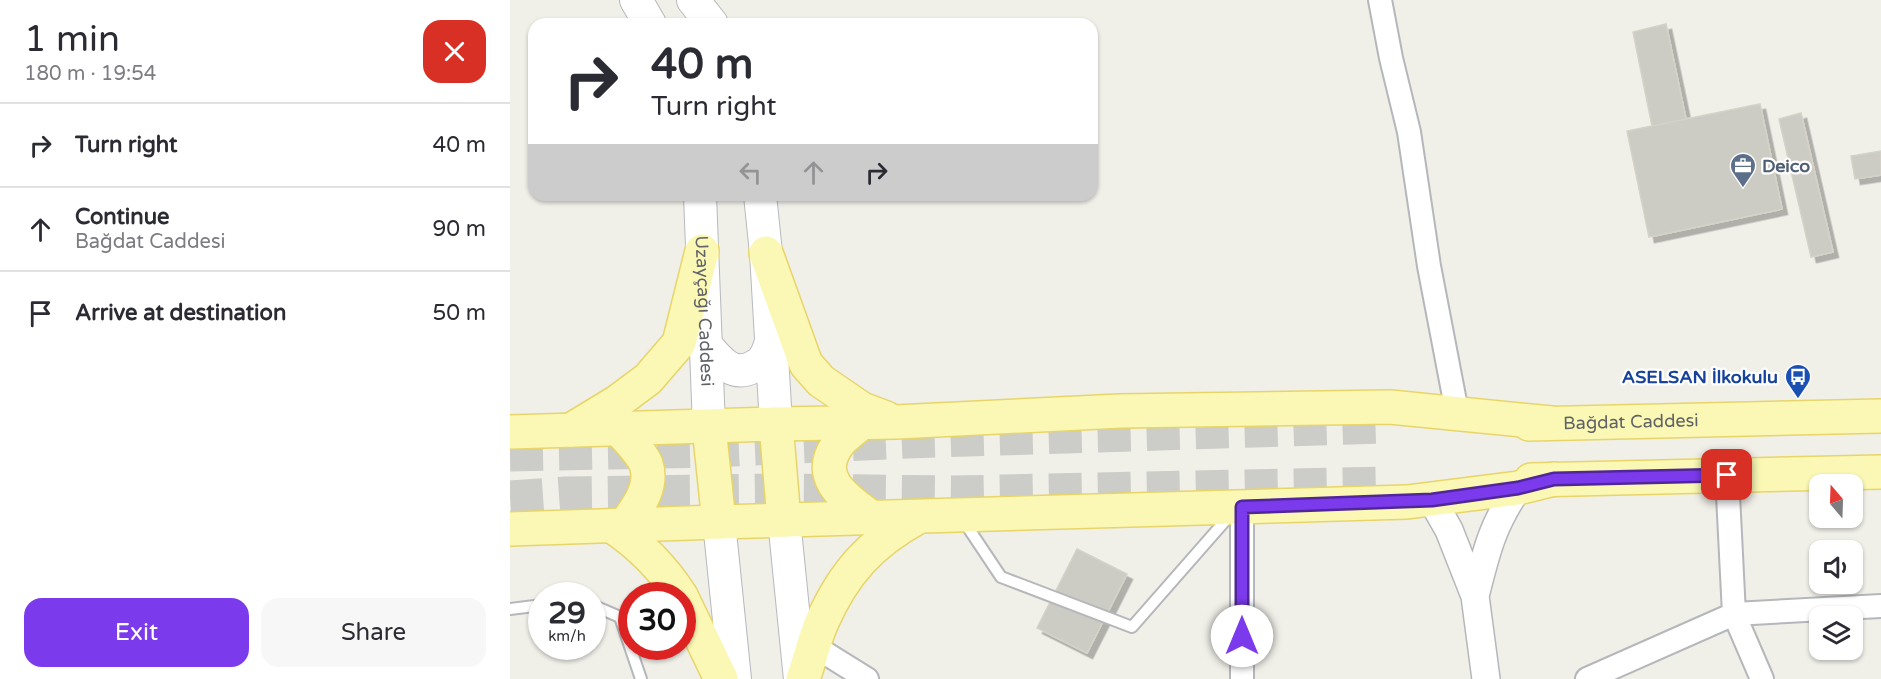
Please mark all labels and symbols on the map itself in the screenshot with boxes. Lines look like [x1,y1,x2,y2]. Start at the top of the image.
office icon: Deico [1728,151,1758,189]
place label: Deico [1762,155,1810,177]
street label: Uzayçağı Caddesi [691,235,718,387]
bus stop icon: ASELSAN İlkokulu [1783,362,1813,400]
place label: ASELSAN İlkokulu [1622,366,1778,388]
street label: Bağdat Caddesi [1563,409,1699,434]
pin [1701,449,1752,500]
north arrow [1809,474,1863,528]
speed limit sign: 30 [618,582,696,660]
position arrow [1210,604,1274,668]

